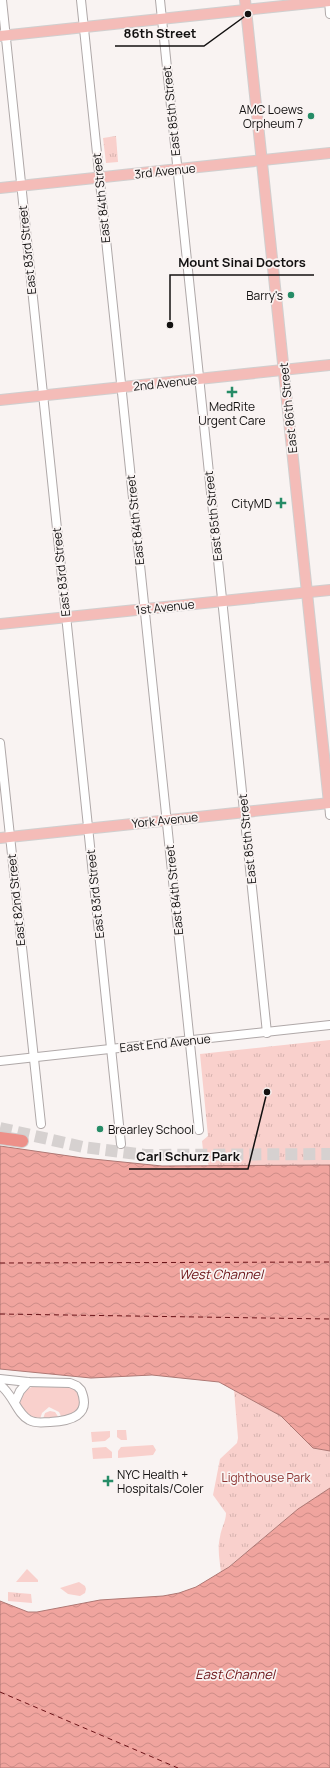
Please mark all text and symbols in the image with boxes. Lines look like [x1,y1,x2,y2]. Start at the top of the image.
callout: 86th Street [115,21,204,46]
text: 86th Street [124,24,197,42]
street label: East 85th Street [158,65,184,157]
place label: AMC Loews Orpheum 7 [239,101,303,132]
marker: AMC Loews Orpheum 7 [306,111,316,121]
street label: East 84th Street [88,152,114,244]
street label: 3rd Avenue [134,159,196,183]
street label: East 83rd Street [14,204,40,295]
callout: Mount Sinai Doctors [170,250,314,275]
text: Mount Sinai Doctors [178,253,306,271]
place label: Barry's [246,287,283,304]
marker: Barry's [286,290,296,300]
street label: East 86th Street [275,362,301,454]
street label: 2nd Avenue [132,371,198,395]
marker: MedRite Urgent Care [226,386,238,398]
place label: MedRite Urgent Care [198,398,266,429]
street label: East 85th Street [200,470,226,562]
street label: East 84th Street [122,474,148,566]
place label: CityMD [232,495,272,512]
marker: CityMD [275,497,287,509]
street label: East 83rd Street [48,526,74,617]
street label: 1st Avenue [135,595,195,619]
street label: East 85th Street [234,793,260,885]
street label: York Avenue [131,808,199,832]
street label: East 84th Street [161,844,187,936]
street label: East 83rd Street [82,848,108,939]
street label: East 82nd Street [3,853,29,947]
street label: East End Avenue [119,1030,211,1056]
place label: Brearley School [108,1121,194,1138]
marker: Brearley School [95,1124,105,1134]
callout: Carl Schurz Park [129,1144,248,1169]
text: Carl Schurz Park [136,1147,241,1165]
water label: West Channel [179,1265,265,1283]
place label: NYC Health + Hospitals/Coler [117,1466,204,1497]
park label: Lighthouse Park [222,1469,312,1486]
marker: NYC Health + Hospitals/Coler [102,1475,114,1487]
water label: East Channel [195,1665,277,1683]

